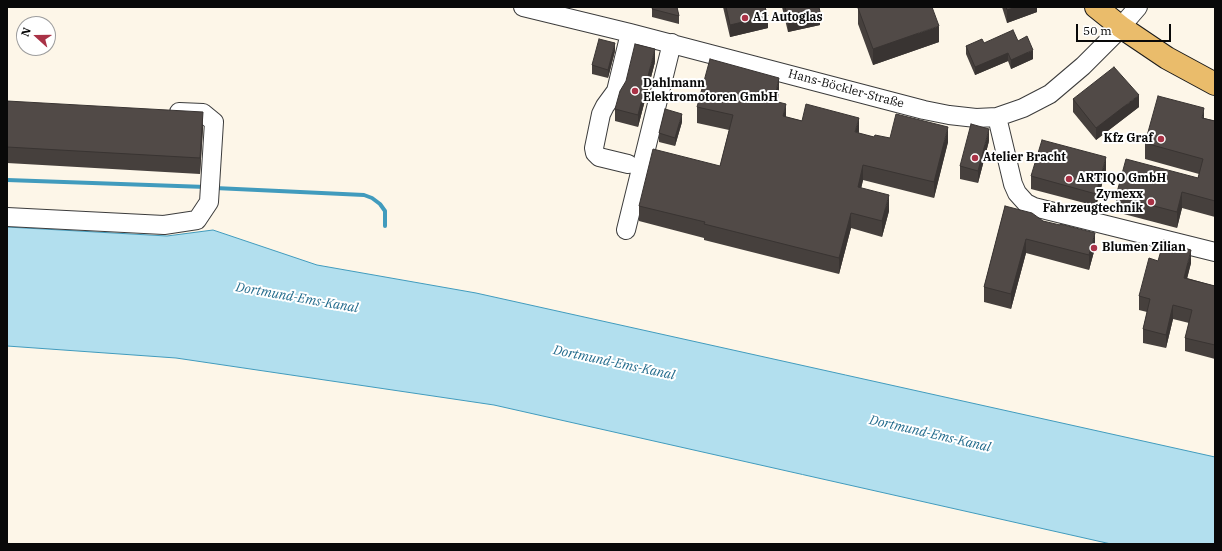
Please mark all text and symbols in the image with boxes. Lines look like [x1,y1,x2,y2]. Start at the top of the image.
place label: A1 Autoglas [753,11,823,25]
marker: A1 Autoglas [740,13,750,23]
north arrow [16,16,56,56]
scale bar [1078,16,1173,42]
text: 50 m [1083,23,1112,38]
text: N [18,25,34,39]
street label: Hans-Böckler-Straße [787,67,905,111]
place label: Dahlmann Elektromotoren GmbH [643,77,778,105]
marker: Dahlmann Elektromotoren GmbH [630,86,640,96]
place label: Kfz Graf [1104,132,1153,146]
marker: Kfz Graf [1156,134,1166,144]
place label: Atelier Bracht [983,151,1066,165]
marker: Atelier Bracht [970,153,980,163]
place label: ARTIQO GmbH [1077,172,1166,186]
marker: ARTIQO GmbH [1064,174,1074,184]
place label: Zymexx Fahrzeugtechnik [1043,188,1143,216]
marker: Zymexx Fahrzeugtechnik [1146,197,1156,207]
place label: Blumen Zilian [1102,241,1186,255]
marker: Blumen Zilian [1089,243,1099,253]
water label: Dortmund-Ems-Kanal [235,280,359,316]
water label: Dortmund-Ems-Kanal [552,342,676,384]
water label: Dortmund-Ems-Kanal [868,412,992,456]

